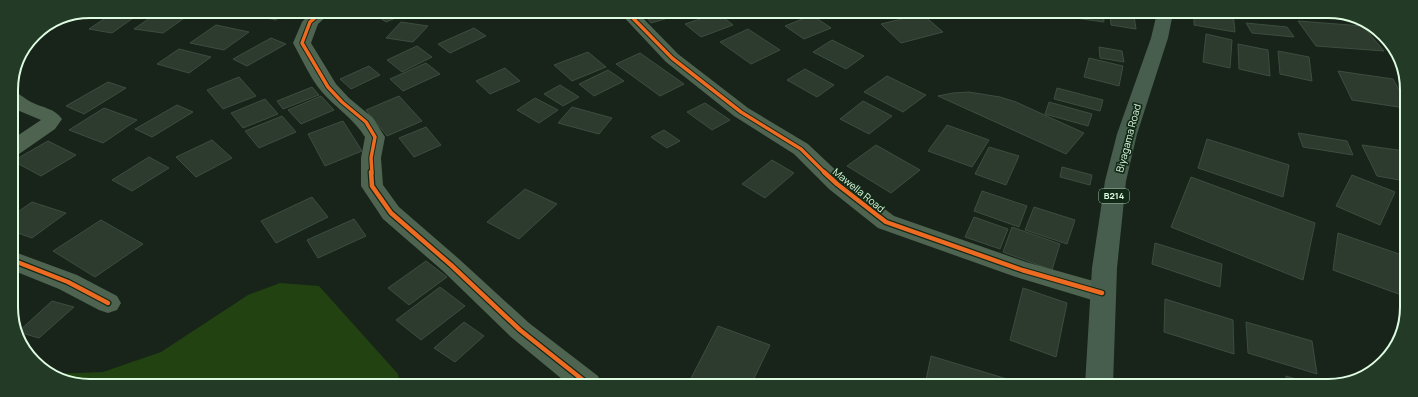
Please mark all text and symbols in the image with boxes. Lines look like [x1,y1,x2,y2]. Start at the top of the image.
street label: Biyagama Road [1112,102,1144,174]
street label: Mawella Road [830,165,888,215]
road number: B214 [1099,189,1129,203]

